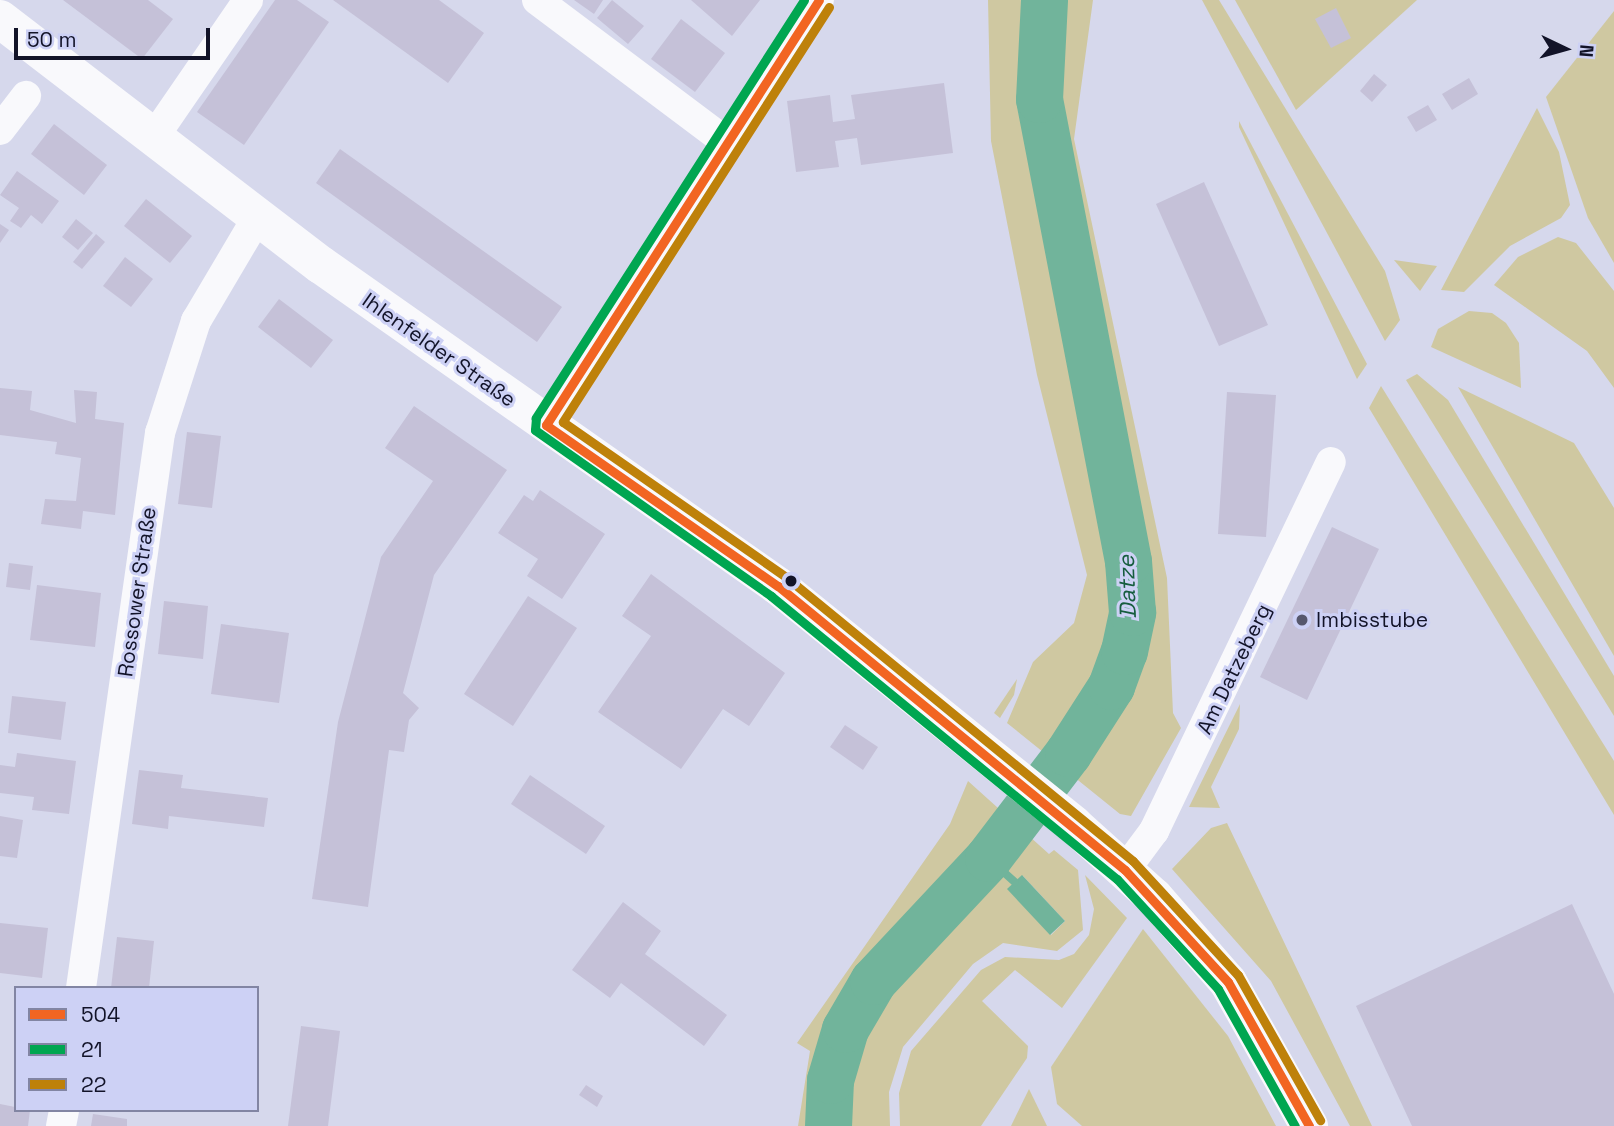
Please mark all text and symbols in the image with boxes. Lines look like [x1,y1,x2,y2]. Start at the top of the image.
scale bar [18,14,214,58]
north arrow [1530,14,1600,84]
text: 50 m [27,26,77,53]
text: N [1573,43,1599,58]
street label: Ihlenfelder Straße [357,288,521,412]
street label: Rossower Straße [113,505,161,679]
water label: Datze [1112,555,1142,619]
unlabelled marker [784,574,798,588]
street label: Am Datzeberg [1192,600,1276,738]
place label: Imbisstube [1316,607,1428,633]
marker: Imbisstube [1294,612,1310,628]
legend [14,986,259,1112]
text: 504 [81,1001,120,1028]
text: 21 [81,1036,102,1063]
text: 22 [81,1071,106,1098]

